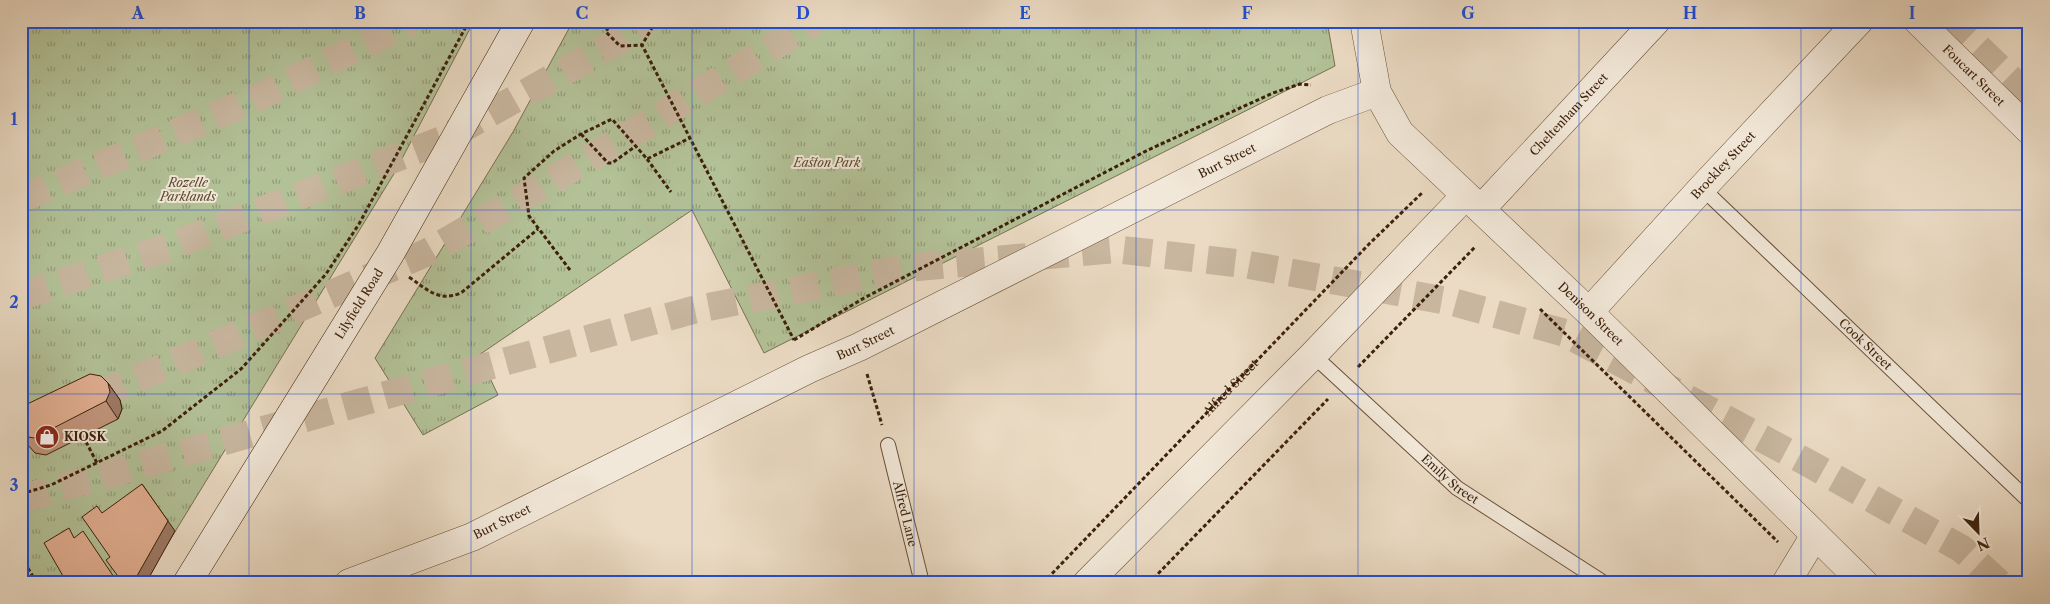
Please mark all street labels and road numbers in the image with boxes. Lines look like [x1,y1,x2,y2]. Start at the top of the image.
street label: Foucart Street [1940,41,2009,110]
street label: Cheltenham Street [1526,69,1611,159]
street label: Brockley Street [1688,127,1759,202]
street label: Burt Street [1196,139,1259,181]
street label: Lilyfield Road [331,265,387,341]
street label: Denison Street [1555,279,1627,349]
street label: Cook Street [1836,315,1896,373]
street label: Burt Street [834,322,897,363]
street label: Alfred Street [1199,355,1262,420]
street label: Emily Street [1418,451,1482,507]
street label: Alfred Lane [890,478,921,549]
street label: Burt Street [471,501,534,542]

